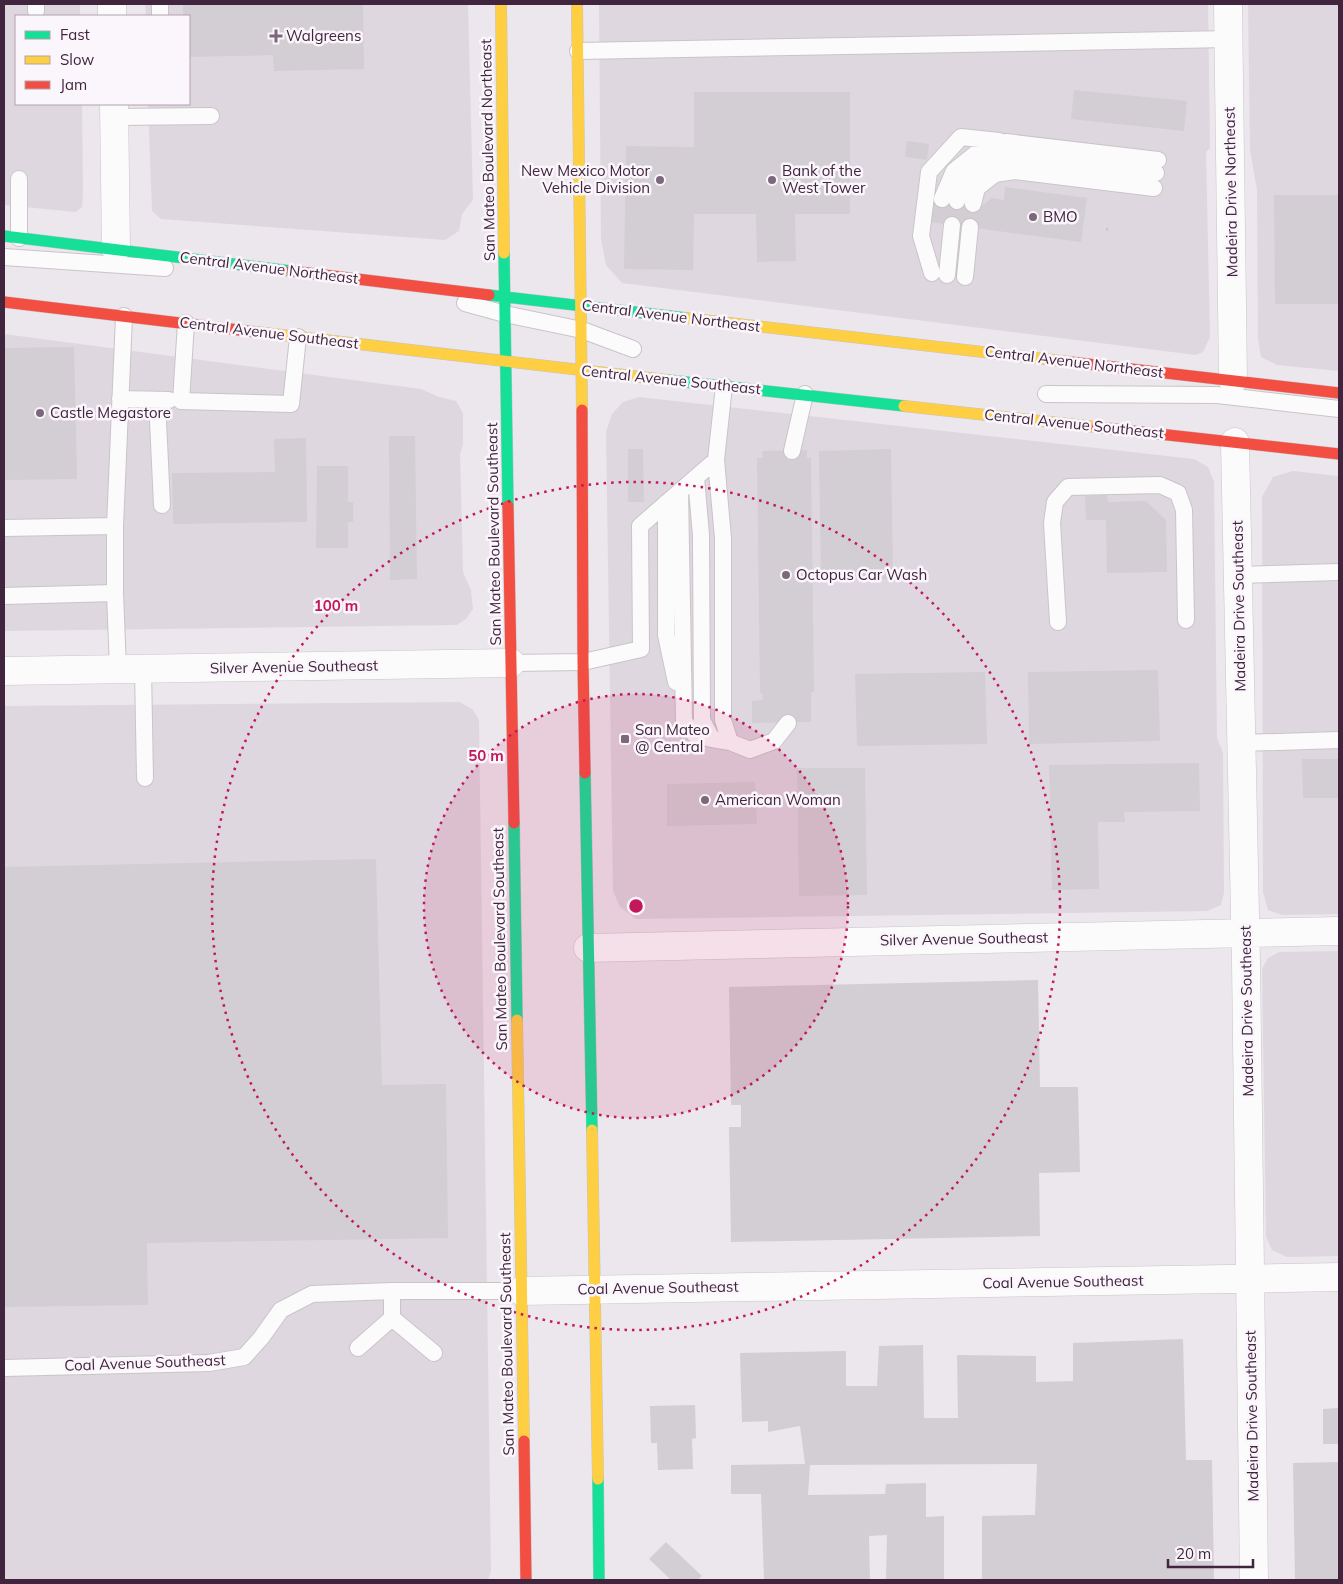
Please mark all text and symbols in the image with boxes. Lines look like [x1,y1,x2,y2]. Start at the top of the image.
legend [15,15,190,105]
text: Fast [60,25,90,44]
place label: Walgreens [286,26,361,45]
marker: Walgreens [270,30,282,42]
street label: San Mateo Boulevard Northeast [476,39,499,261]
text: Slow [60,50,94,69]
text: Jam [60,75,87,94]
street label: Madeira Drive Northeast [1220,107,1241,277]
place label: New Mexico Motor Vehicle Division [521,161,651,197]
place label: Bank of the West Tower [782,161,866,197]
marker: New Mexico Motor Vehicle Division [654,174,666,186]
marker: Bank of the West Tower [766,174,778,186]
place label: BMO [1043,207,1078,226]
marker: BMO [1027,211,1039,223]
street label: Central Avenue Northeast [179,247,359,288]
street label: Central Avenue Northeast [581,295,761,336]
street label: Central Avenue Southeast [178,312,360,353]
street label: Central Avenue Northeast [984,341,1164,382]
street label: Central Avenue Southeast [580,361,762,398]
place label: Castle Megastore [50,403,171,422]
street label: Central Avenue Southeast [983,405,1165,442]
marker: Castle Megastore [34,407,46,419]
street label: San Mateo Boulevard Southeast [482,422,505,646]
street label: Madeira Drive Southeast [1228,520,1249,692]
place label: Octopus Car Wash [796,565,927,584]
marker: Octopus Car Wash [780,569,792,581]
text: 100 m [314,596,358,615]
street label: Silver Avenue Southeast [210,656,378,677]
place label: San Mateo @ Central [635,720,710,756]
marker: San Mateo @ Central [619,733,631,745]
text: 50 m [468,746,504,765]
place label: American Woman [715,790,841,809]
marker: American Woman [699,794,711,806]
street label: San Mateo Boulevard Southeast [488,827,511,1051]
centre of rings [627,897,645,915]
street label: Madeira Drive Southeast [1236,925,1257,1097]
street label: Silver Avenue Southeast [880,928,1048,949]
street label: San Mateo Boulevard Southeast [495,1232,518,1456]
street label: Coal Avenue Southeast [982,1271,1144,1292]
street label: Coal Avenue Southeast [577,1277,739,1298]
street label: Madeira Drive Southeast [1241,1330,1262,1502]
street label: Coal Avenue Southeast [64,1350,226,1375]
scale bar [1168,1536,1253,1568]
text: 20 m [1176,1544,1211,1563]

